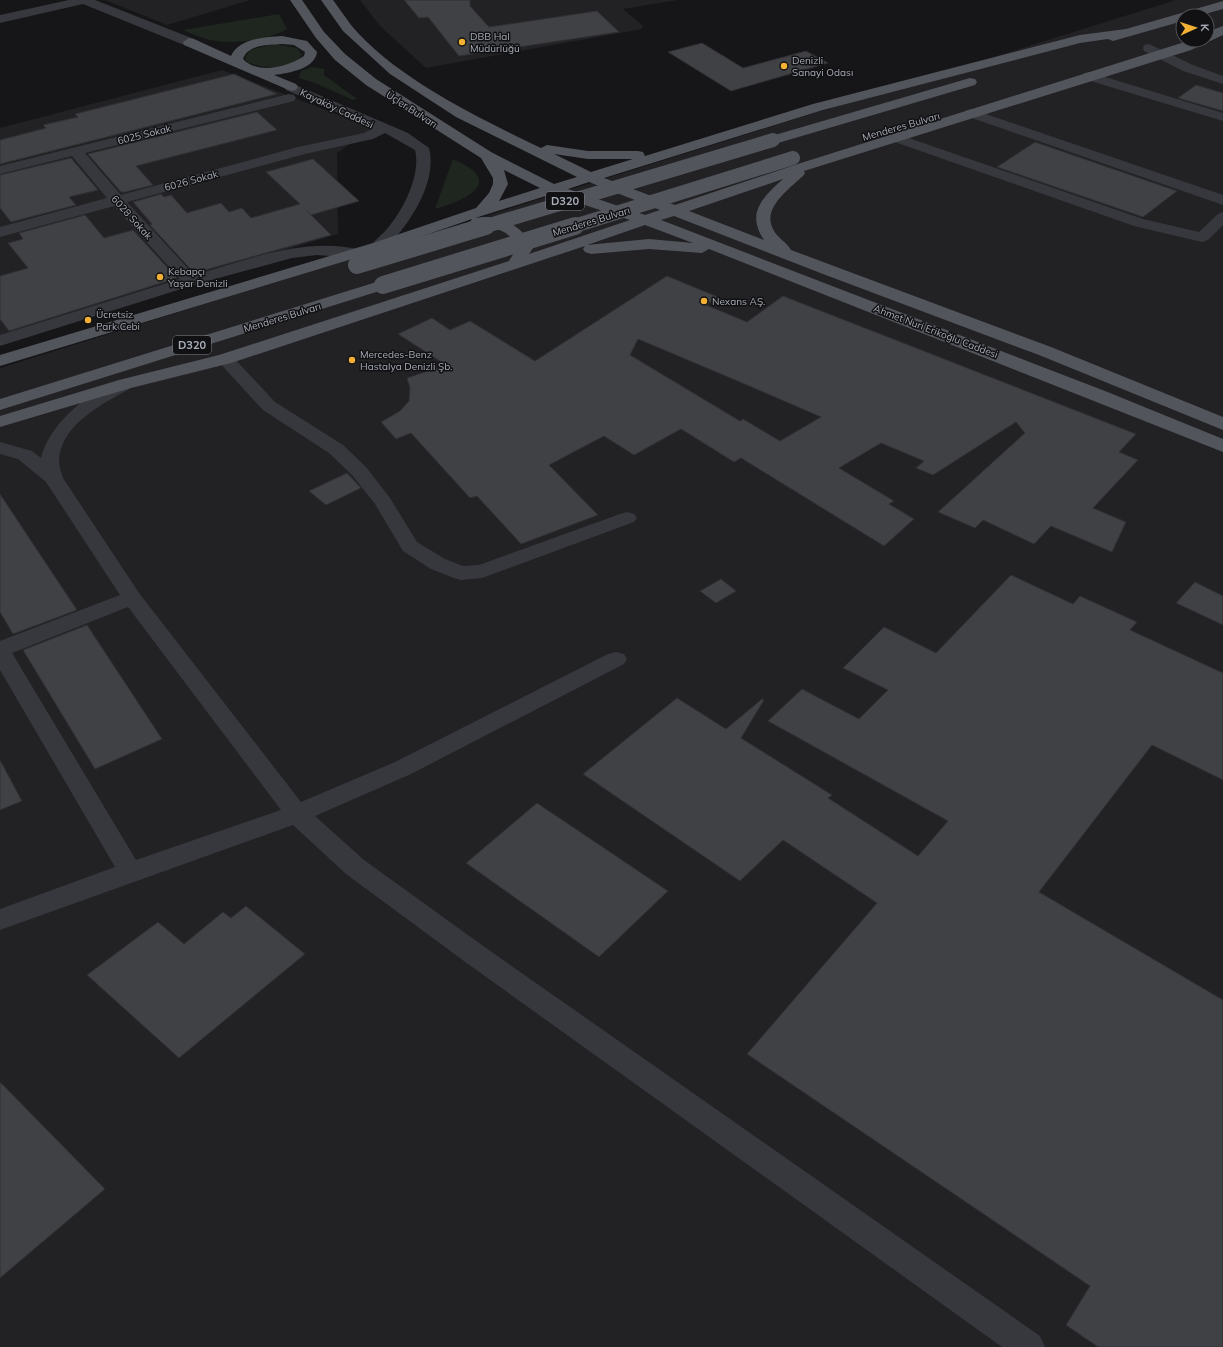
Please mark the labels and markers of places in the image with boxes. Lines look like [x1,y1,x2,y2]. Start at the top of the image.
place label: DBB Hal Müdürlüğü [470,30,520,55]
marker: DBB Hal Müdürlüğü [457,37,467,47]
place label: Denizli Sanayi Odası [792,54,853,79]
marker: Denizli Sanayi Odası [779,61,789,71]
place label: Kebapçı Yaşar Denizli [167,265,228,290]
marker: Kebapçı Yaşar Denizli [155,272,165,282]
place label: Nexans AŞ. [712,295,765,308]
marker: Nexans AŞ. [699,296,709,306]
place label: Ücretsiz Park Cebi [96,308,140,333]
marker: Ücretsiz Park Cebi [83,315,93,325]
place label: Mercedes-Benz Hastalya Denizli Şb. [360,348,452,373]
marker: Mercedes-Benz Hastalya Denizli Şb. [347,355,357,365]

